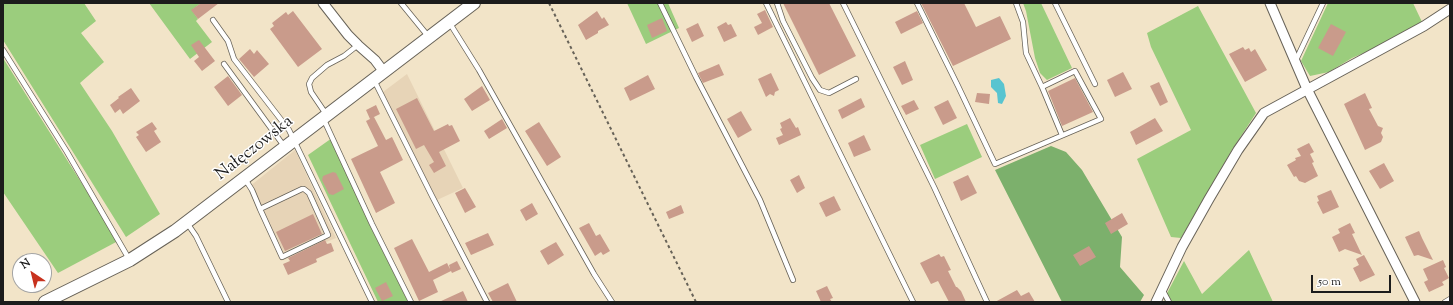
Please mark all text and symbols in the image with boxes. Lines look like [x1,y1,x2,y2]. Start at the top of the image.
street label: Nałęczowska [212,112,298,186]
north arrow [12,253,52,293]
text: N [18,255,34,273]
scale bar [1313,267,1393,293]
text: 50 m [1318,273,1341,291]

